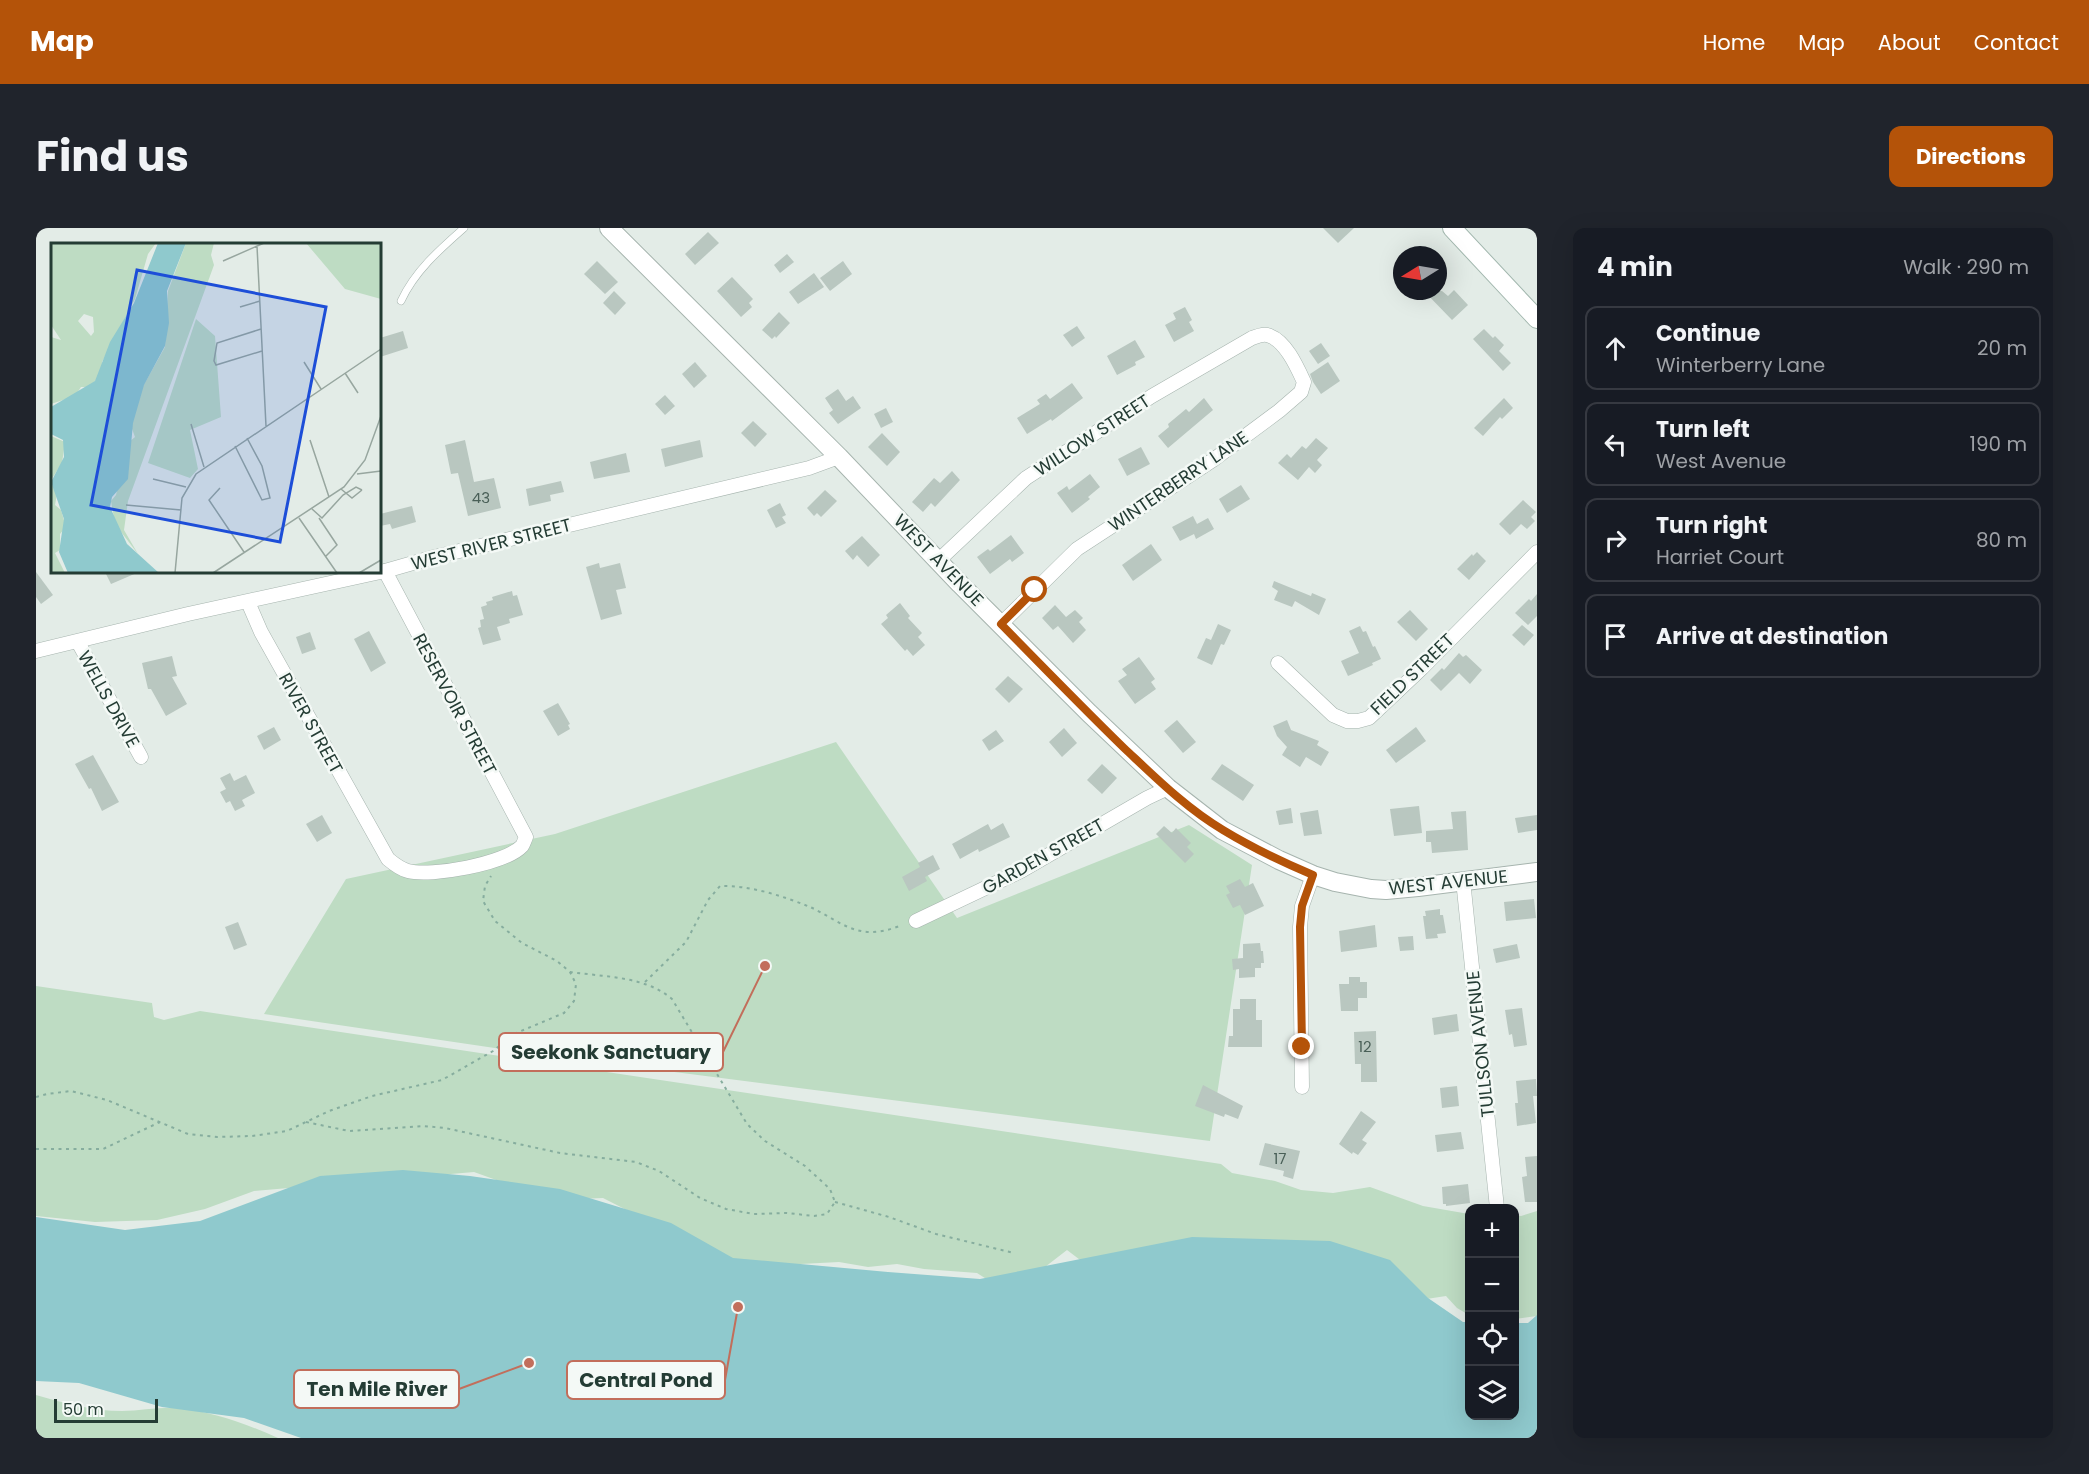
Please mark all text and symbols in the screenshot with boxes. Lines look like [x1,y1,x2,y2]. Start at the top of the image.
text: Map [30,22,94,61]
text: Home [1703,28,1765,57]
text: Map [1798,28,1845,57]
text: About [1878,28,1941,57]
text: Contact [1974,28,2059,57]
button: Directions [1889,126,2053,187]
text: Find us [36,127,189,186]
inset map [51,243,381,573]
north arrow [1393,246,1447,300]
text: 4 min [1597,249,1673,285]
text: Walk · 290 m [1903,253,2029,281]
text: Continue [1656,318,1760,349]
icon: ahead [1599,332,1632,365]
text: 20 m [1977,334,2027,362]
text: Winterberry Lane [1656,351,1825,379]
street label: WILLOW STREET [1029,388,1155,482]
text: Turn left [1656,414,1750,445]
street label: WINTERBERRY LANE [1103,425,1253,537]
icon: left [1599,428,1632,461]
text: 190 m [1970,430,2027,458]
text: West Avenue [1656,447,1786,475]
house number: 43 [472,487,490,508]
street label: WEST AVENUE [889,508,989,612]
text: Turn right [1656,510,1767,541]
street label: WEST RIVER STREET [408,512,574,576]
icon: right [1599,524,1632,557]
text: 80 m [1976,526,2027,554]
text: Harriet Court [1656,543,1784,571]
route start [1021,576,1047,602]
icon: arrive [1599,620,1632,653]
text: Arrive at destination [1656,621,1888,652]
street label: FIELD STREET [1365,627,1460,720]
street label: RESERVOIR STREET [407,629,503,779]
street label: WELLS DRIVE [72,646,146,752]
street label: RIVER STREET [273,668,349,778]
street label: GARDEN STREET [977,812,1109,900]
street label: WEST AVENUE [1387,863,1509,901]
street label: TULLSON AVENUE [1460,970,1500,1118]
callout: Seekonk Sanctuary [499,1033,723,1071]
route end [1288,1033,1314,1059]
house number: 12 [1358,1036,1372,1057]
text: Seekonk Sanctuary [511,1038,711,1066]
house number: 17 [1274,1148,1287,1169]
map controls [1465,1204,1519,1420]
button: + [1465,1204,1519,1258]
button: − [1465,1258,1519,1312]
button: locate [1465,1312,1519,1366]
callout: Central Pond [567,1361,725,1399]
text: Central Pond [579,1366,713,1394]
button: layers [1465,1366,1519,1420]
callout: Ten Mile River [294,1370,459,1408]
text: Ten Mile River [307,1375,448,1403]
scale bar [54,1396,158,1424]
text: 50 m [63,1398,104,1421]

